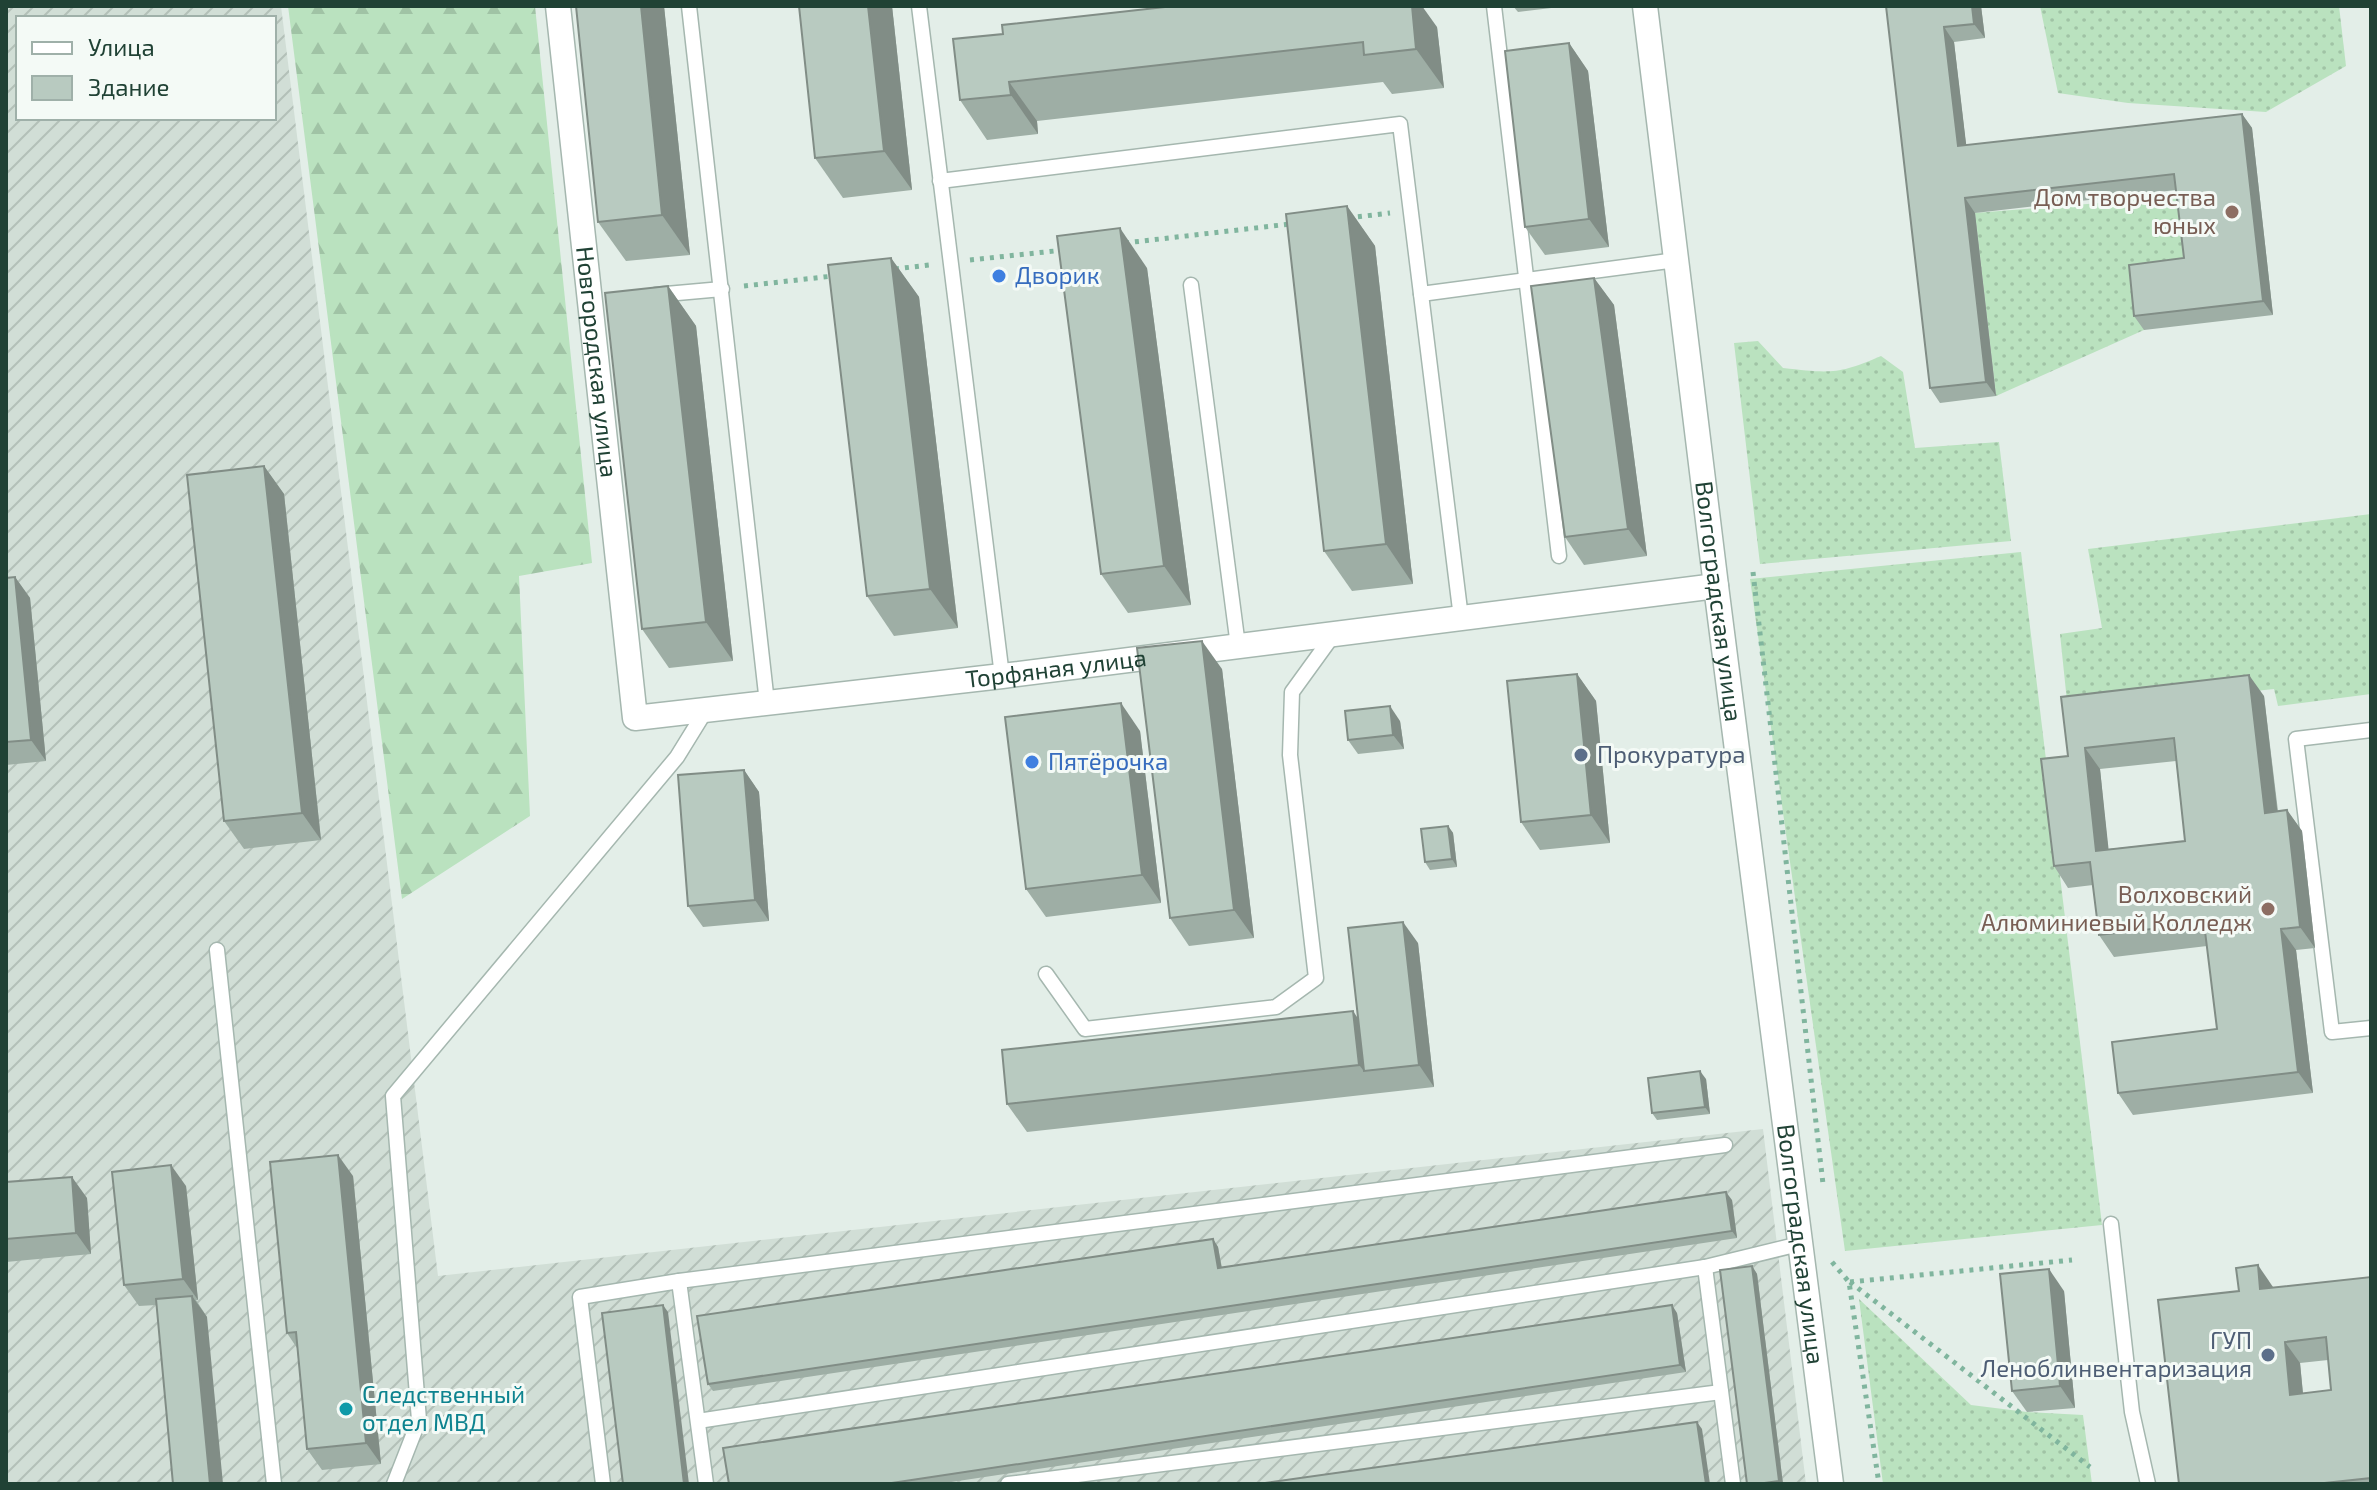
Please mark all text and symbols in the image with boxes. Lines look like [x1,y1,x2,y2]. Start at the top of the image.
legend [16,16,276,120]
text: Улица [88,32,155,61]
text: Здание [88,72,170,101]
place label: Дом творчества юных [2034,182,2216,239]
marker: Дом творчества юных [2223,203,2241,221]
street label: Новгородская улица [571,245,625,479]
place label: Дворик [1015,260,1100,289]
marker: Дворик [990,267,1008,285]
street label: Волгоградская улица [1690,479,1749,723]
street label: Торфяная улица [964,642,1148,693]
place label: Прокуратура [1597,739,1745,769]
place label: Пятёрочка [1048,746,1168,775]
marker: Прокуратура [1572,746,1590,764]
marker: Пятёрочка [1023,753,1041,771]
place label: Волховский Алюминиевый Колледж [1981,879,2252,936]
marker: Волховский Алюминиевый Колледж [2259,900,2277,918]
street label: Волгоградская улица [1772,1122,1832,1366]
place label: ГУП Леноблинвентаризация [1981,1325,2252,1382]
marker: ГУП Леноблинвентаризация [2259,1346,2277,1364]
place label: Следственный отдел МВД [362,1379,525,1436]
marker: Следственный отдел МВД [337,1400,355,1418]

